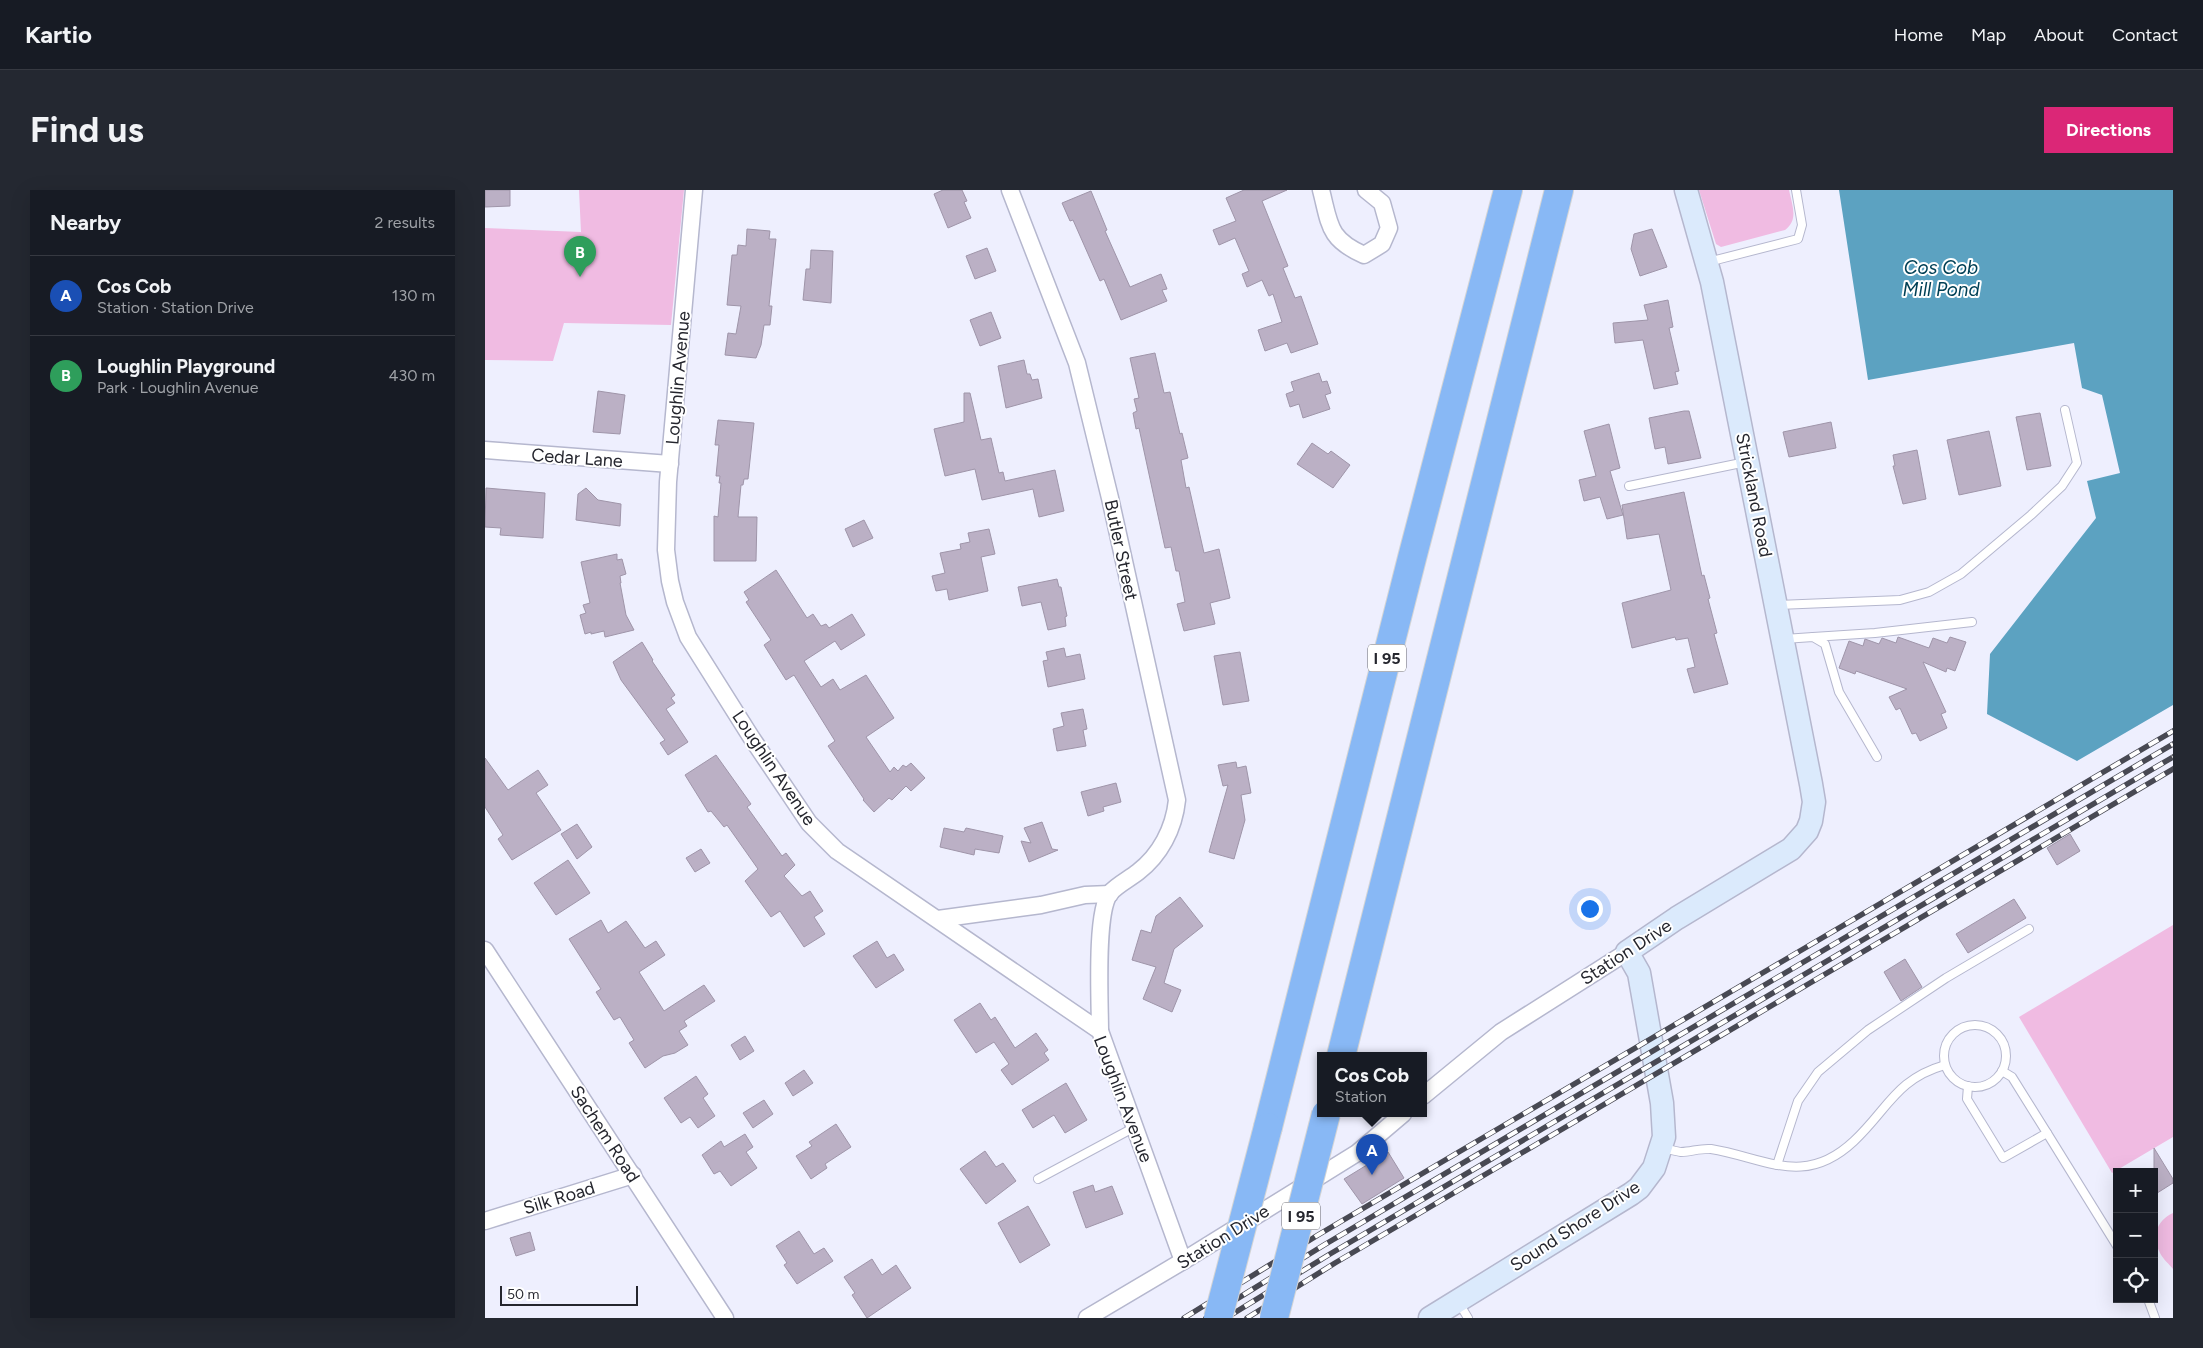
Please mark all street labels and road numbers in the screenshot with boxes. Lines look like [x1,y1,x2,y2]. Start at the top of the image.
street label: Loughlin Avenue [661,310,695,446]
street label: Strickland Road [1731,431,1777,559]
street label: Cedar Lane [531,444,624,472]
street label: Butler Street [1100,498,1142,603]
road number: I 95 [1368,644,1406,672]
street label: Loughlin Avenue [727,706,821,830]
street label: Station Drive [1576,914,1676,990]
street label: Loughlin Avenue [1089,1033,1157,1166]
street label: Sachem Road [566,1081,644,1187]
street label: Sound Shore Drive [1506,1176,1644,1276]
street label: Silk Road [520,1177,598,1219]
street label: Station Drive [1173,1200,1273,1274]
road number: I 95 [1282,1202,1320,1230]

